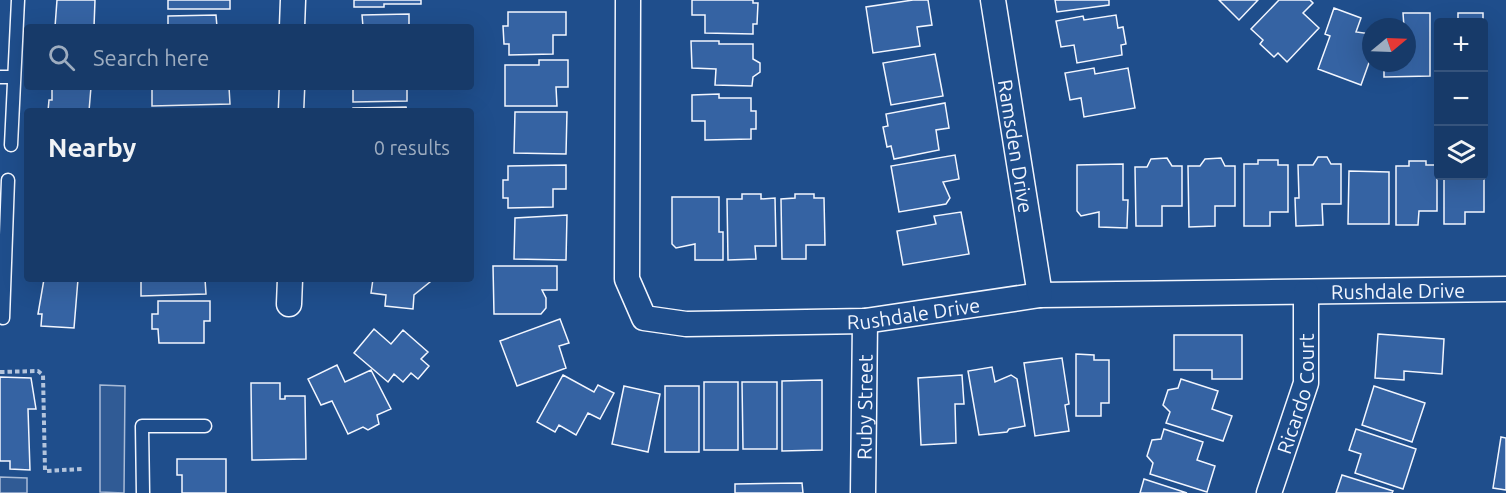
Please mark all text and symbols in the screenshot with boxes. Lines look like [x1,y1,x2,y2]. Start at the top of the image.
north arrow [1362,18,1416,72]
map controls [1434,18,1488,180]
button: + [1434,18,1488,72]
search box [24,24,474,90]
icon: search [45,41,78,74]
text: Search here [93,45,209,70]
button: − [1434,72,1488,126]
street label: Ramsden Drive [994,78,1038,215]
button: layers [1434,126,1488,180]
text: Nearby [48,133,136,162]
text: 0 results [374,136,450,159]
street label: Rushdale Drive [1331,278,1465,303]
street label: Rushdale Drive [847,293,982,333]
street label: Ricardo Court [1272,333,1318,457]
street label: Ruby Street [852,354,876,460]

